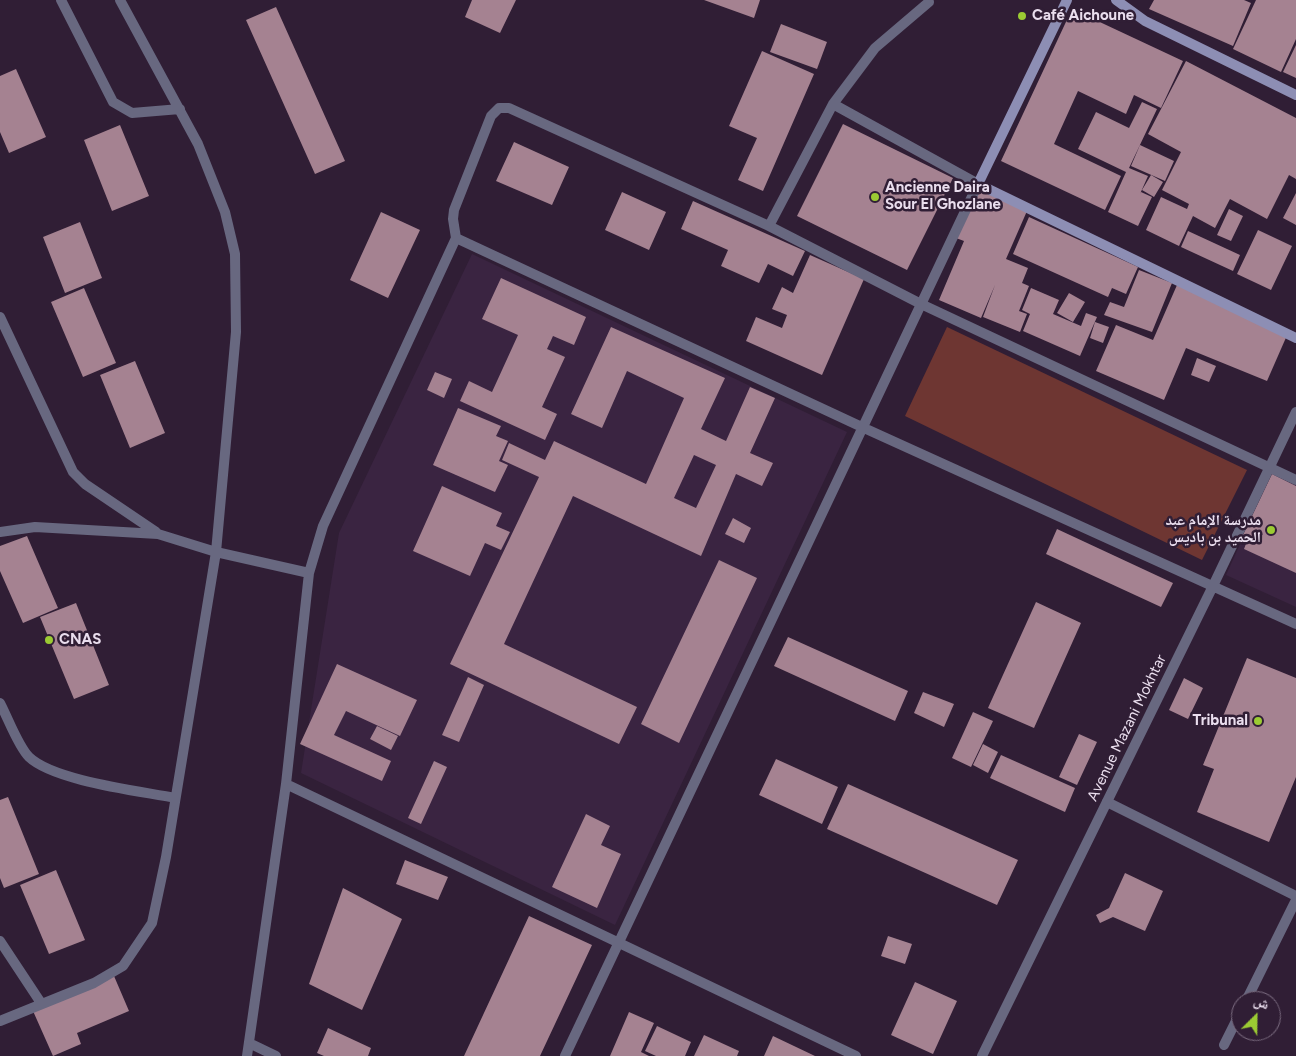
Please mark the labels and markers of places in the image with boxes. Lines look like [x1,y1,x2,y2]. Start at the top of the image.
place label: Café Aichoune [1032,7,1134,25]
marker: Café Aichoune [1016,10,1028,22]
place label: Ancienne Daira Sour El Ghozlane [885,179,1001,214]
marker: Ancienne Daira Sour El Ghozlane [869,191,881,203]
place label: مدرسة الإمام عبد الحميد بن باديس [1166,512,1261,547]
marker: مدرسة الإمام عبد الحميد بن باديس [1265,524,1277,536]
place label: CNAS [59,631,101,649]
marker: CNAS [43,634,55,646]
place label: Tribunal [1193,712,1248,730]
marker: Tribunal [1252,715,1264,727]

